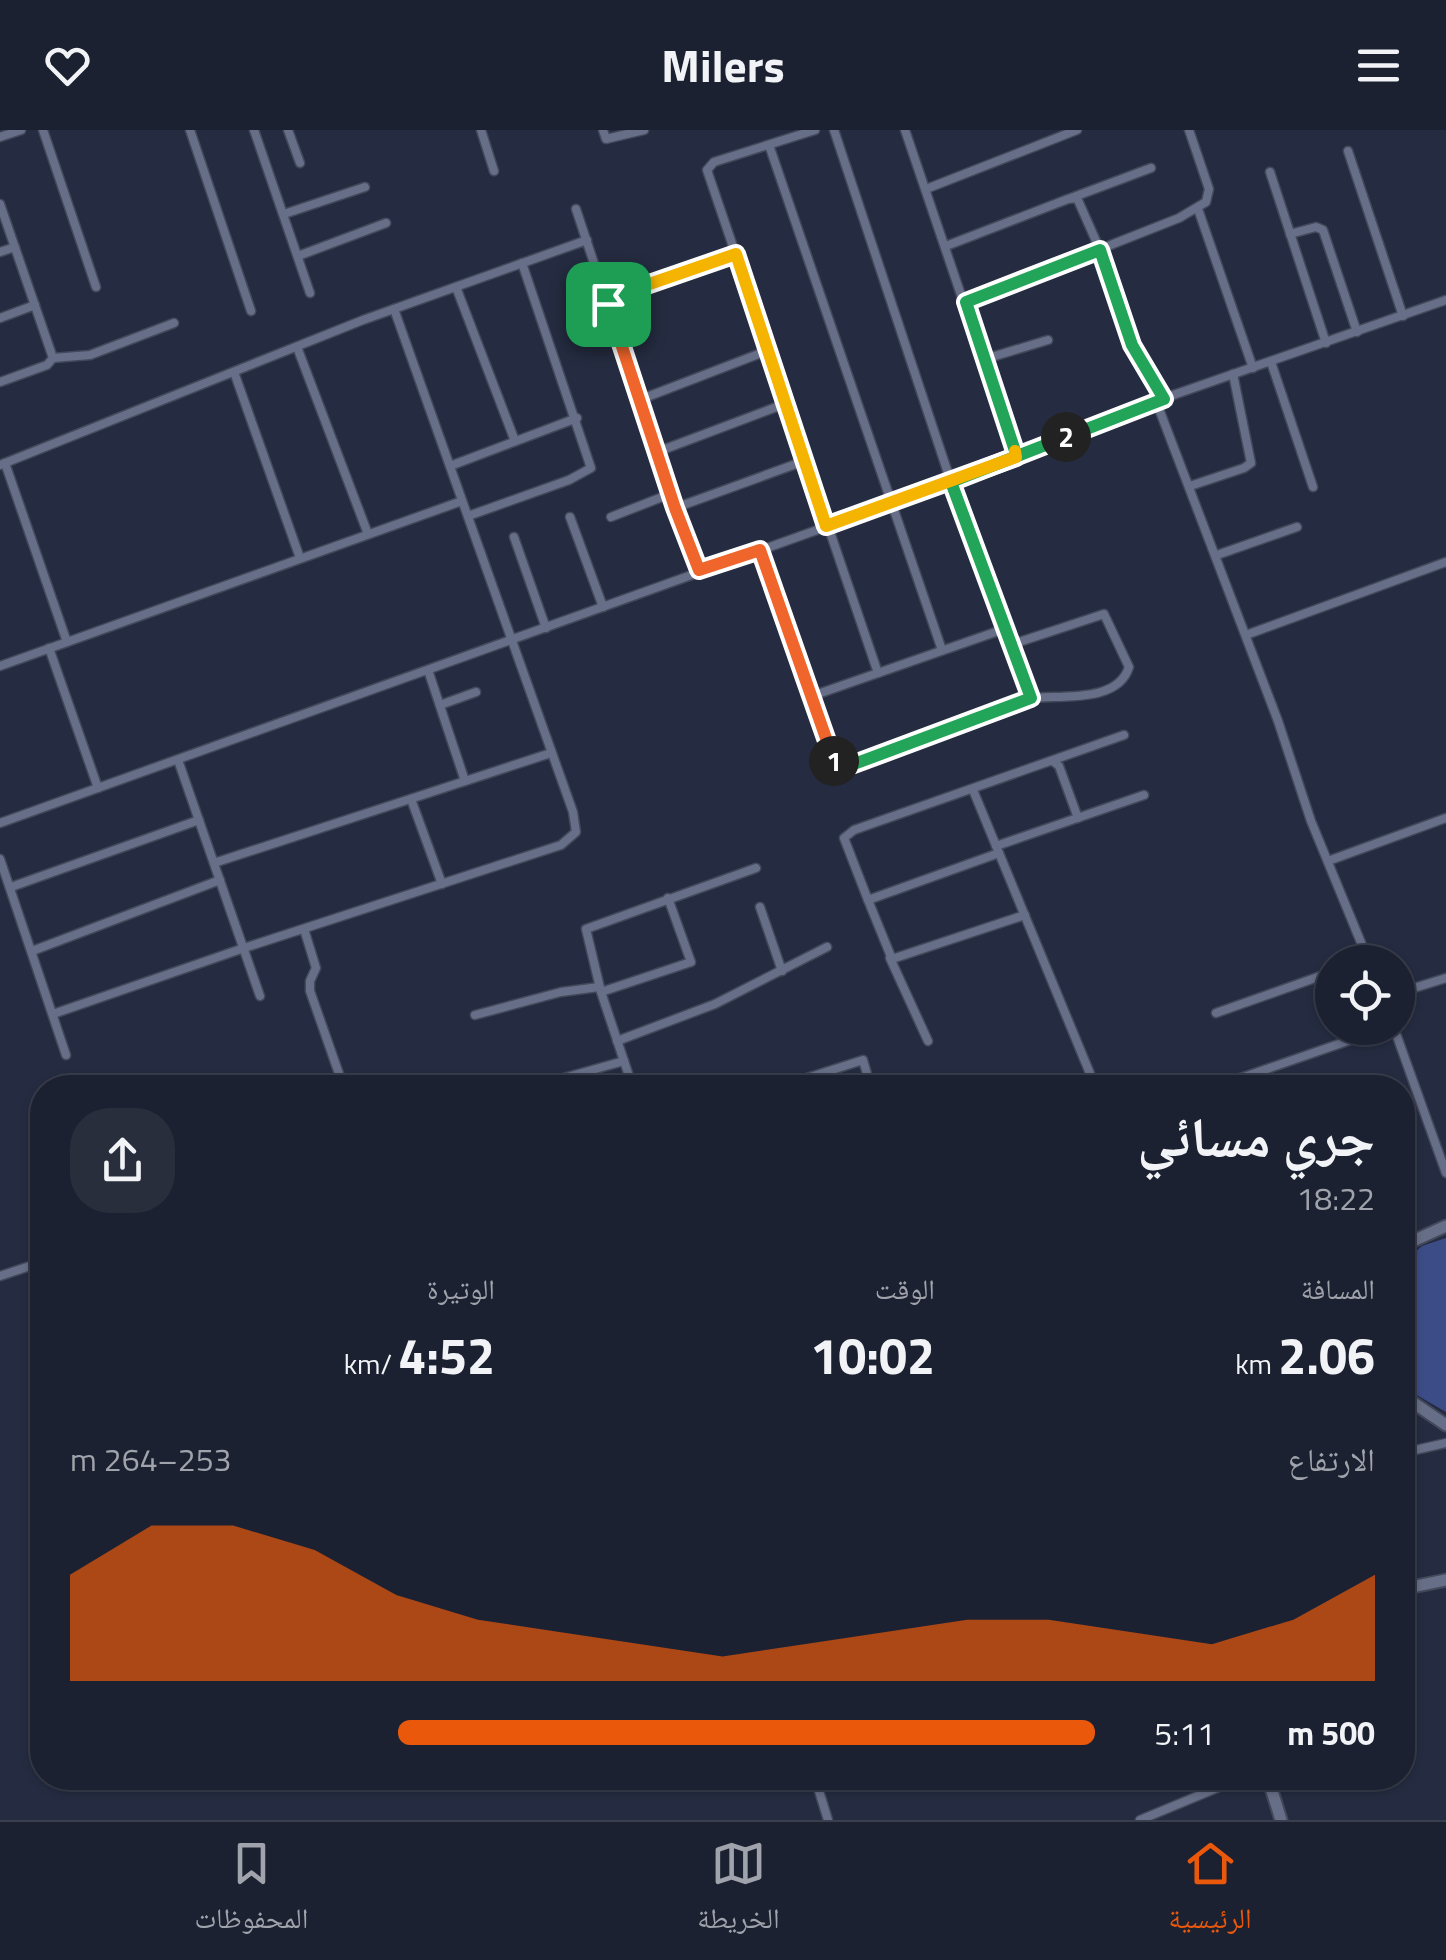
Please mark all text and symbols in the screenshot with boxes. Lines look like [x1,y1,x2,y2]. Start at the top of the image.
text: Milers [661,31,785,99]
icon: heart [40,38,95,93]
icon: menu [1351,38,1406,93]
pin [566,262,651,347]
icon: arrive [581,277,636,332]
pin: 2 [1041,412,1091,462]
text: 2 [1058,415,1074,458]
pin: 1 [809,736,859,786]
text: 1 [826,739,842,782]
map controls [1315,945,1415,1045]
button: locate [1315,945,1415,1045]
text: جري مسائي [1137,1095,1375,1178]
button: share [70,1108,175,1213]
text: 18:22 [1296,1174,1375,1222]
text: الوتيرة [427,1267,495,1310]
text: الوقت [875,1267,935,1310]
text: المسافة [1301,1267,1375,1310]
text: 4:52 [398,1317,495,1393]
text: 10:02 [810,1317,935,1393]
text: 2.06 [1278,1317,1375,1393]
text: /km [344,1342,398,1385]
text: km [1235,1342,1278,1385]
text: 253–264 m [70,1435,232,1483]
text: الارتفاع [1288,1435,1375,1483]
text: 5:11 [1154,1709,1215,1757]
text: 500 m [1287,1709,1375,1757]
tab: المحفوظات [194,1836,308,1946]
tab: الخريطة [697,1836,780,1946]
tab: الرئيسية [1169,1836,1252,1946]

